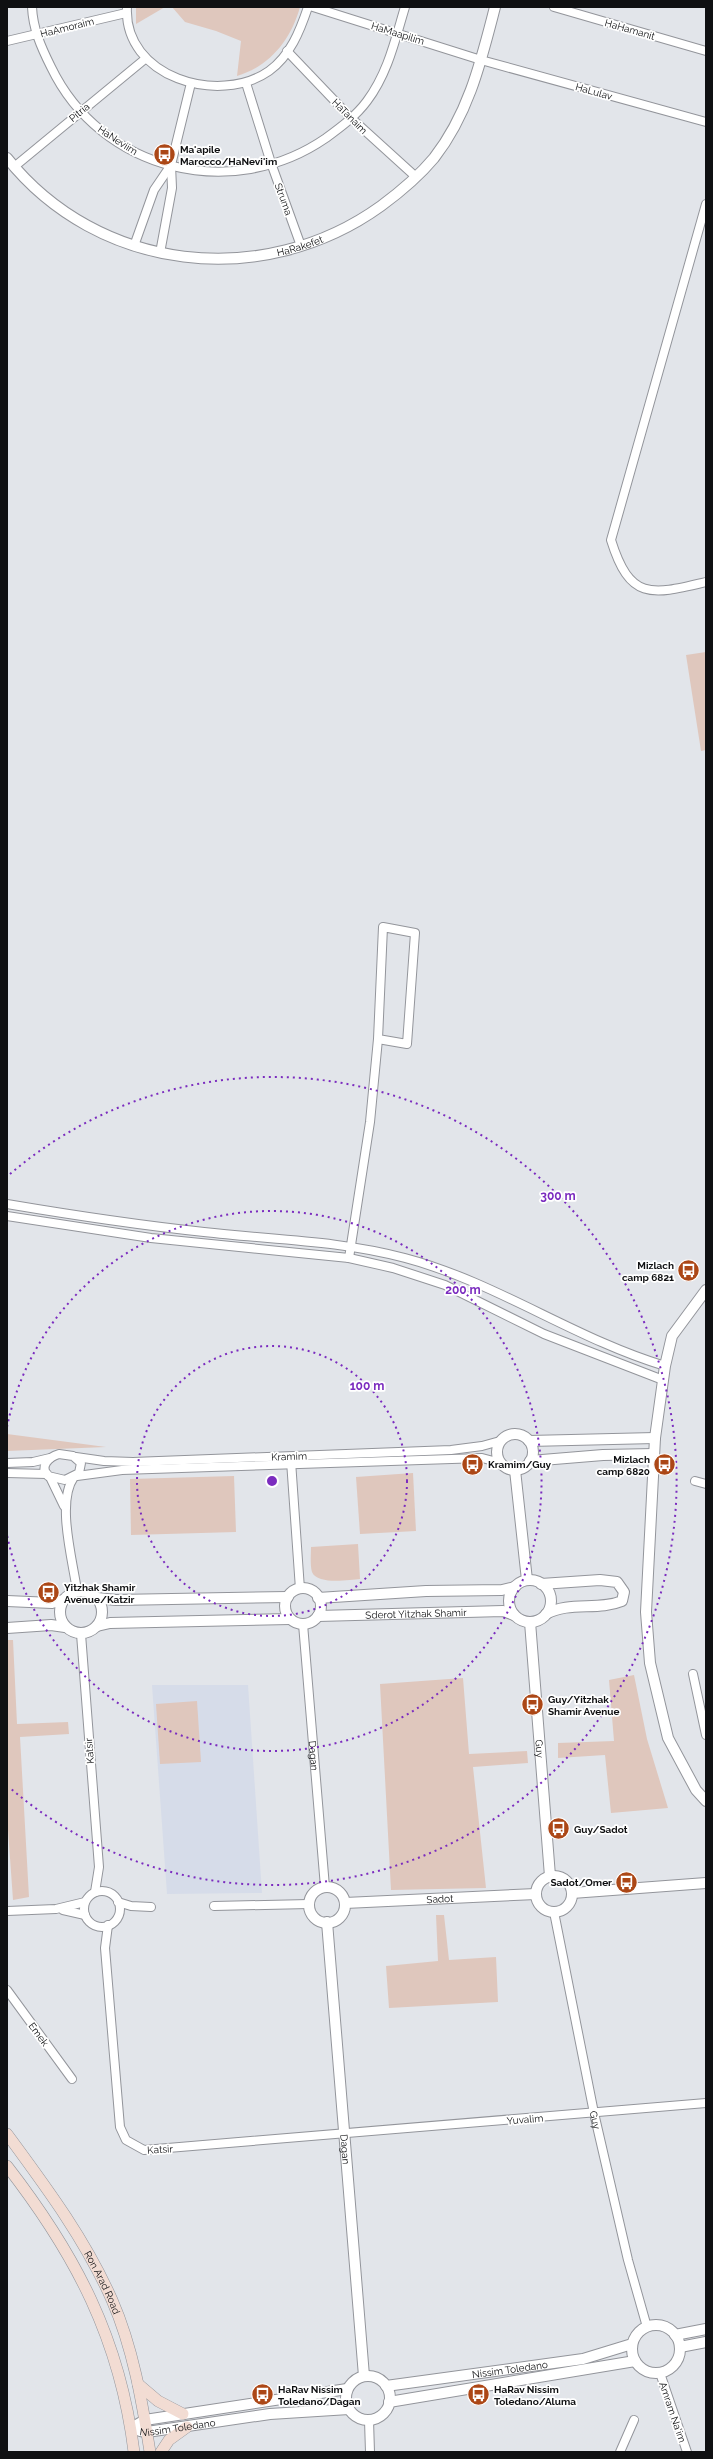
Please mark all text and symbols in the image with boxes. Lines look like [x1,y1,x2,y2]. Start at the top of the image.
street label: HaAmoraim [39,15,95,39]
street label: HaHamanit [604,17,657,42]
street label: HaMaapilim [370,20,426,47]
street label: HaLulav [574,81,614,102]
street label: HaTanaim [330,97,369,136]
street label: Pitria [67,101,92,124]
street label: HaNeviim [96,124,140,157]
bus stop icon: Ma'apile Marocco/HaNevi'im [152,142,178,168]
place label: Ma'apile Marocco/HaNevi'im [180,144,277,167]
street label: Struma [273,182,294,217]
street label: HaRakefet [276,233,325,258]
text: 300 m [540,1189,576,1203]
bus stop icon: Mizlach camp 6821 [676,1258,702,1284]
place label: Mizlach camp 6821 [622,1260,674,1283]
text: 200 m [445,1283,481,1297]
text: 100 m [350,1379,384,1393]
street label: Kramim [271,1450,307,1463]
bus stop icon: Kramim/Guy [459,1451,485,1477]
bus stop icon: Mizlach camp 6820 [652,1452,678,1478]
place label: Mizlach camp 6820 [597,1454,650,1477]
place label: Kramim/Guy [488,1459,552,1470]
centre of rings [265,1474,279,1488]
bus stop icon: Yitzhak Shamir Avenue/Katzir [36,1580,62,1606]
place label: Yitzhak Shamir Avenue/Katzir [64,1582,135,1605]
street label: Sderot Yitzhak Shamir [365,1607,467,1621]
bus stop icon: Guy/Yitzhak Shamir Avenue [519,1692,545,1718]
place label: Guy/Yitzhak Shamir Avenue [548,1694,619,1717]
street label: Katsir [83,1737,96,1764]
street label: Guy [533,1739,546,1759]
street label: Dagan [307,1740,320,1771]
bus stop icon: Guy/Sadot [545,1816,571,1842]
place label: Guy/Sadot [574,1824,628,1835]
bus stop icon: Sadot/Omer [614,1869,640,1895]
place label: Sadot/Omer [551,1877,612,1888]
street label: Sadot [426,1893,454,1905]
street label: Emek [26,2020,51,2049]
street label: Guy [588,2110,603,2131]
street label: Yuvalim [506,2112,544,2127]
street label: Dagan [338,2134,352,2165]
street label: Katsir [147,2143,174,2156]
street label: Ron Arad Road [82,2249,122,2316]
street label: Nissim Toledano [471,2359,548,2380]
street label: Amram Na'im [657,2381,688,2444]
bus stop icon: HaRav Nissim Toledano/Dagan [249,2382,275,2408]
bus stop icon: HaRav Nissim Toledano/Aluma [465,2382,491,2408]
place label: HaRav Nissim Toledano/Dagan [278,2384,361,2407]
place label: HaRav Nissim Toledano/Aluma [494,2384,576,2407]
street label: Nissim Toledano [139,2417,216,2438]

